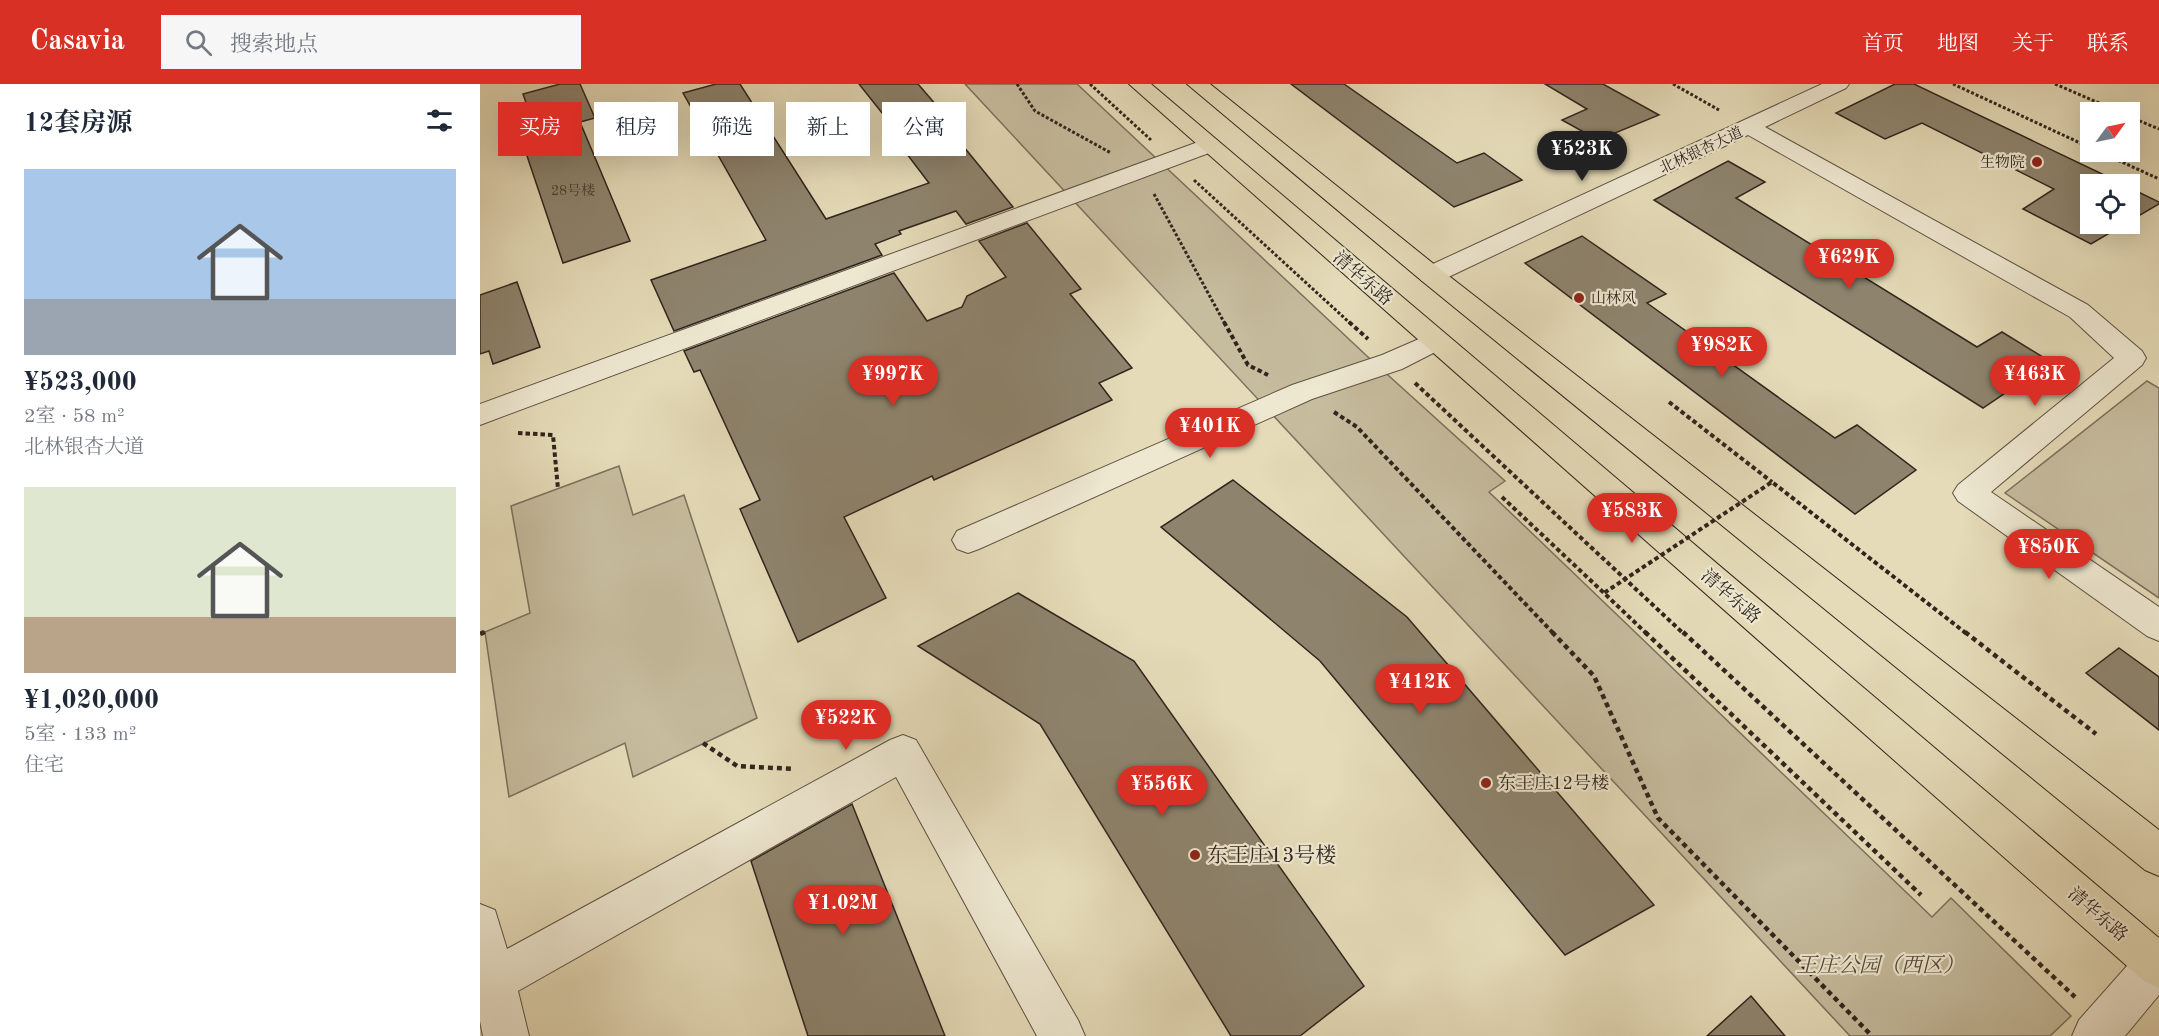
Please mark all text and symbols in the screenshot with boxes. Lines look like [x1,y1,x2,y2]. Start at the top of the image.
search box [161,15,581,69]
icon: search [182,26,215,59]
text: Casavia [30,28,125,56]
text: 搜索地点 [230,34,318,56]
text: 首页 [1862,34,1904,55]
text: 地图 [1937,34,1979,55]
text: 关于 [2012,34,2054,55]
text: 联系 [2087,34,2129,55]
chip: 买房 [498,102,582,156]
chip: 租房 [594,102,678,156]
chip: 筛选 [690,102,774,156]
chip: 新上 [786,102,870,156]
chip: 公寓 [882,102,966,156]
north arrow [2080,102,2140,162]
map controls [2080,102,2140,234]
icon: filters [423,104,456,137]
text: 12套房源 [24,111,132,137]
street label: 北林银杏大道 [1657,124,1746,177]
pin: ¥523K [1540,131,1624,182]
text: ¥523K [1551,140,1613,160]
place label: 生物院 [1980,154,2025,171]
marker: 生物院 [2030,155,2044,169]
button: locate [2080,174,2140,234]
house number: 28号楼 [551,183,595,198]
icon: home [186,208,294,316]
pin: ¥629K [1807,239,1891,290]
street label: 清华东路 [1329,247,1397,309]
text: ¥629K [1818,248,1880,268]
place label: 山林风 [1591,290,1636,307]
marker: 山林风 [1572,291,1586,305]
pin: ¥982K [1680,327,1764,378]
text: ¥982K [1691,336,1753,356]
pin: ¥997K [851,356,935,407]
pin: ¥463K [1993,356,2077,407]
text: ¥997K [862,365,924,385]
text: ¥463K [2004,365,2066,385]
text: ¥523,000 [24,370,137,396]
text: 2室 · 58 m² [24,407,125,427]
pin: ¥401K [1168,408,1252,459]
text: ¥401K [1179,417,1241,437]
text: 北林银杏大道 [24,438,144,458]
pin: ¥583K [1590,493,1674,544]
text: ¥583K [1601,502,1663,522]
icon: home [186,526,294,634]
pin: ¥850K [2007,529,2091,580]
text: ¥850K [2018,538,2080,558]
street label: 清华东路 [1697,565,1765,627]
pin: ¥412K [1378,664,1462,715]
text: ¥412K [1389,673,1451,693]
text: ¥1,020,000 [24,688,159,714]
pin: ¥522K [804,700,888,751]
text: ¥522K [815,709,877,729]
text: 5室 · 133 m² [24,725,136,745]
text: 住宅 [24,756,64,776]
pin: ¥556K [1120,766,1204,817]
place label: 东王庄12号楼 [1498,773,1609,793]
text: ¥556K [1131,775,1193,795]
marker: 东王庄12号楼 [1479,776,1493,790]
place label: 东王庄13号楼 [1207,844,1336,867]
marker: 东王庄13号楼 [1188,848,1202,862]
street label: 清华东路 [2064,883,2132,945]
pin: ¥1.02M [794,885,892,936]
text: ¥1.02M [808,894,878,914]
park label: 王庄公园（西区） [1796,954,1964,977]

